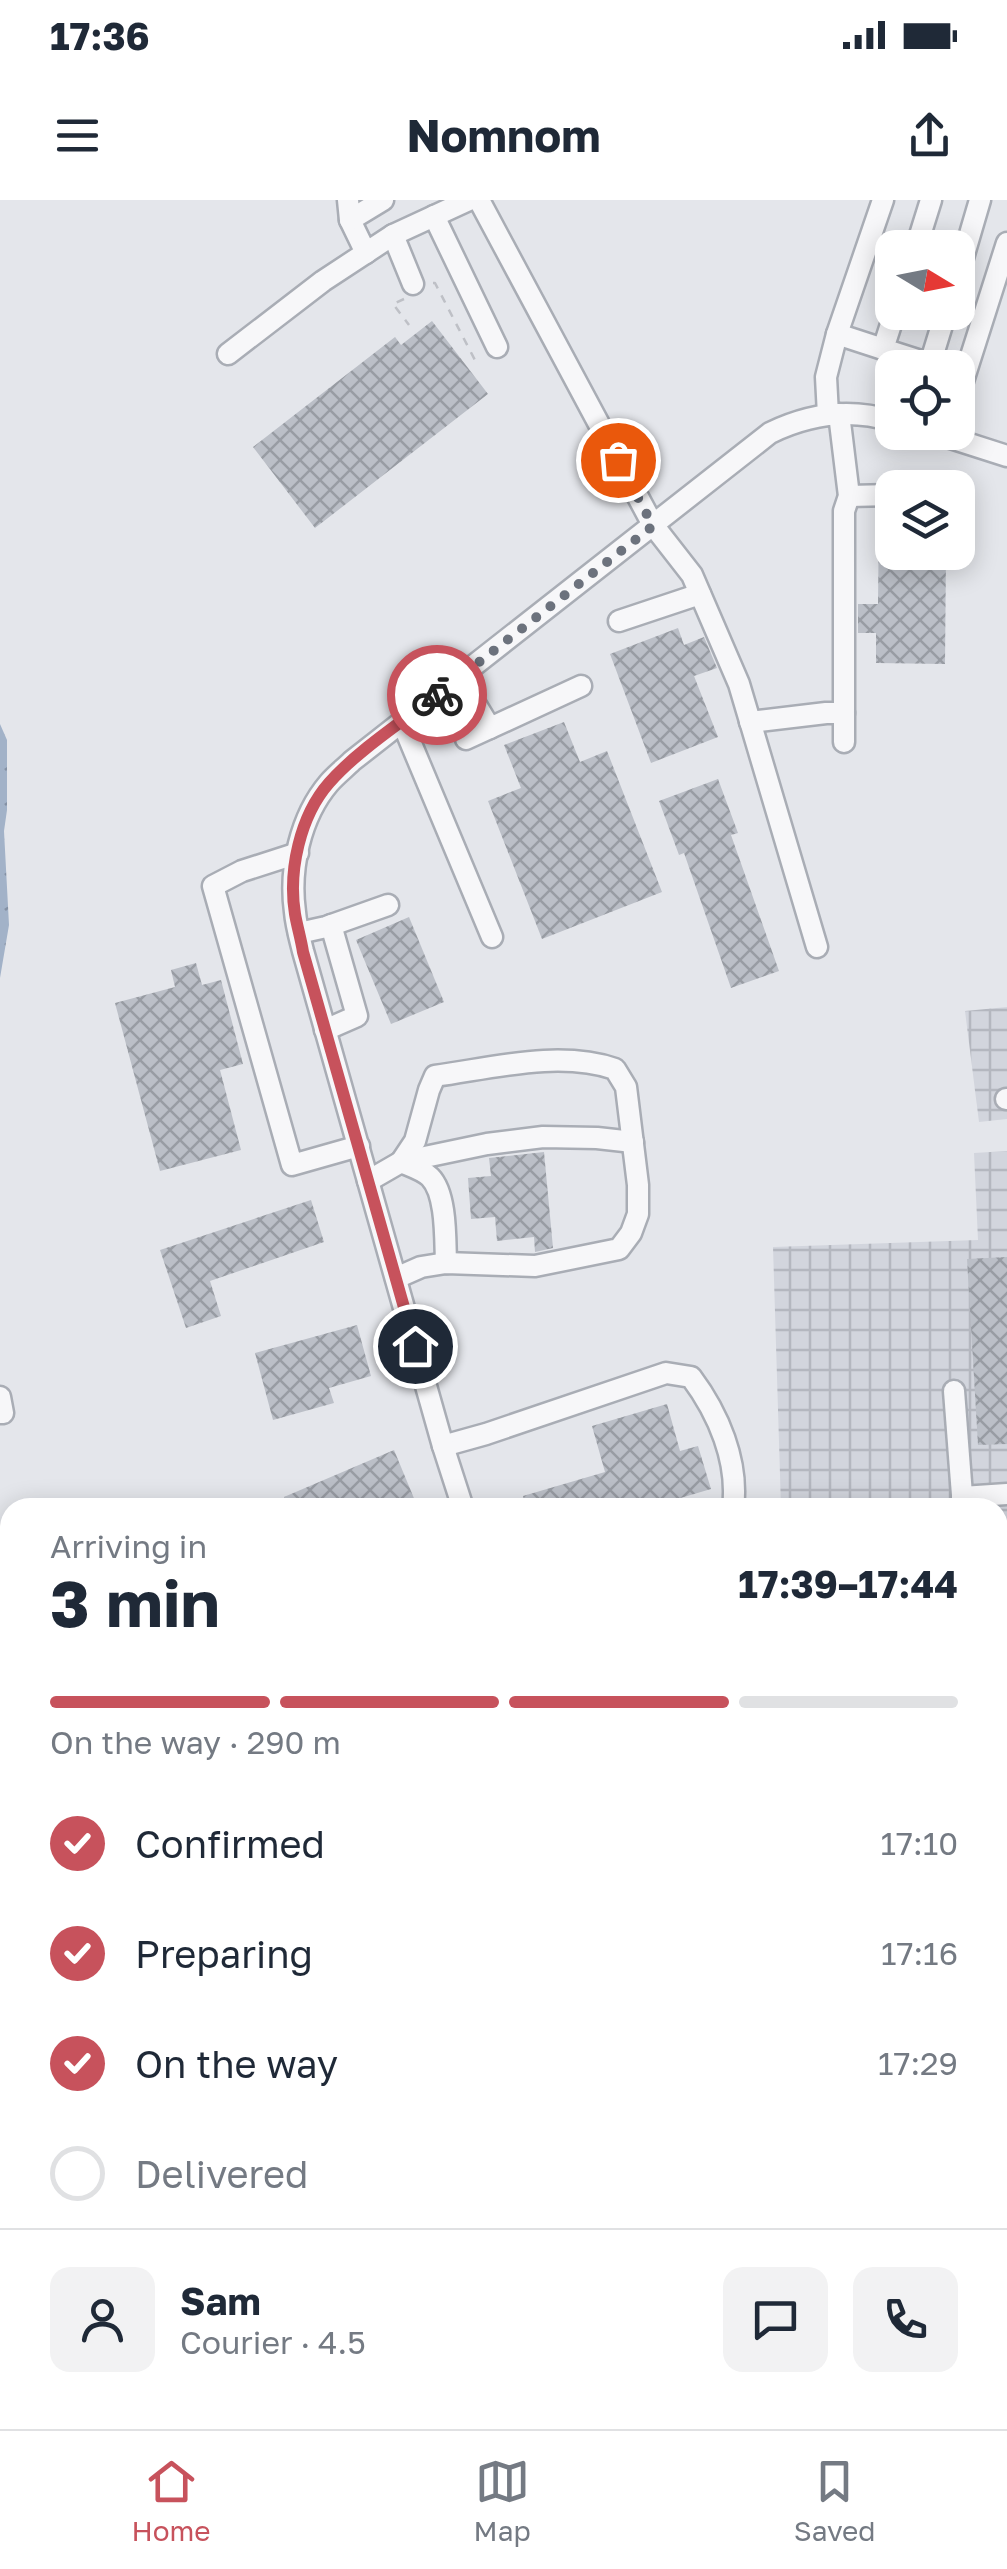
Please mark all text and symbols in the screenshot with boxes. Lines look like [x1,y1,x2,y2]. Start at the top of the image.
text: 17:36 [50,13,150,58]
icon: menu [50,108,105,163]
text: Nomnom [406,108,601,162]
icon: share [902,108,957,163]
north arrow [875,230,975,330]
map controls [875,230,975,570]
button: locate [875,350,975,450]
pin [576,418,661,503]
icon: bag [591,433,646,488]
button: layers [875,470,975,570]
courier [387,645,487,745]
icon: bike [410,668,465,723]
pin [373,1304,458,1389]
icon: home [388,1319,443,1374]
text: Arriving in [50,1527,207,1565]
text: 17:39–17:44 [738,1561,958,1606]
text: 3 min [50,1563,220,1641]
text: On the way · 290 m [50,1723,341,1761]
icon: check [50,1816,105,1871]
text: Confirmed [135,1821,325,1866]
text: 17:10 [881,1824,958,1862]
icon: check [50,1926,105,1981]
text: Preparing [135,1931,313,1976]
text: 17:16 [881,1934,958,1972]
icon: check [50,2036,105,2091]
text: On the way [135,2041,338,2086]
text: 17:29 [878,2044,958,2082]
text: Delivered [135,2151,308,2196]
button: person [50,2267,155,2372]
button: chat [723,2267,828,2372]
button: phone [853,2267,958,2372]
text: Sam [180,2278,261,2323]
text: Courier · 4.5 [180,2323,366,2361]
tab: Home [132,2454,211,2547]
tab: Map [474,2454,531,2547]
tab: Saved [794,2454,876,2547]

